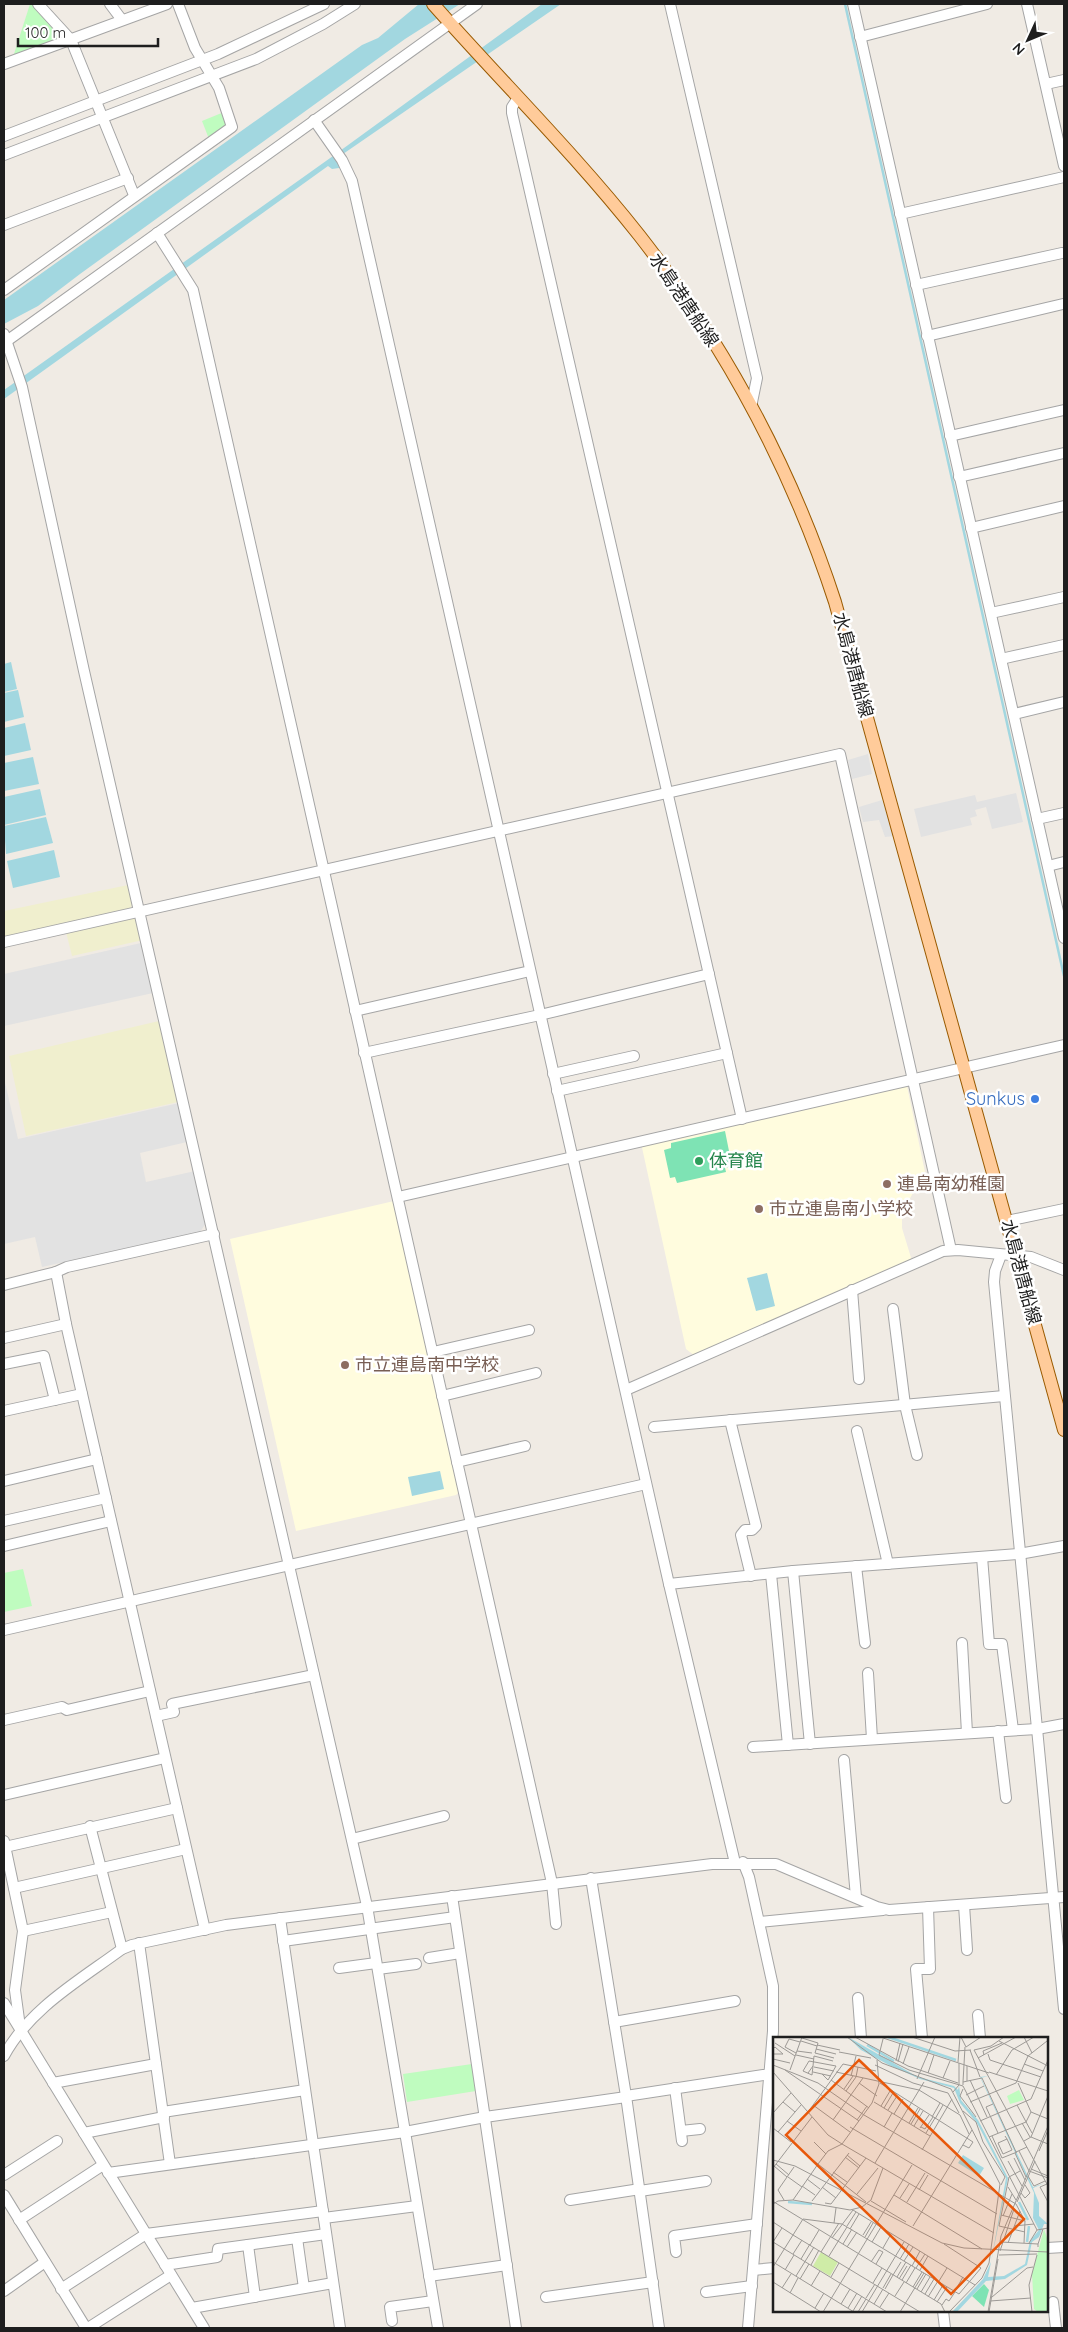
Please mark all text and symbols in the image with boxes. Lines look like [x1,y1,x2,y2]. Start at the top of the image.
scale bar [18,15,158,47]
north arrow [1003,15,1053,65]
text: 100 m [25,23,66,42]
text: N [1009,39,1029,59]
street label: 水島港唐船線 [645,249,724,351]
street label: 水島港唐船線 [828,610,879,720]
place label: Sunkus [966,1087,1025,1110]
marker: Sunkus [1029,1093,1041,1105]
place label: 体育館 [709,1149,763,1172]
marker: 体育館 [693,1155,705,1167]
place label: 連島南幼稚園 [897,1172,1005,1195]
marker: 連島南幼稚園 [881,1178,893,1190]
place label: 市立連島南小学校 [769,1197,913,1220]
marker: 市立連島南小学校 [753,1203,765,1215]
street label: 水島港唐船線 [996,1217,1047,1327]
place label: 市立連島南中学校 [355,1353,499,1376]
marker: 市立連島南中学校 [339,1359,351,1371]
inset map [773,2037,1048,2312]

